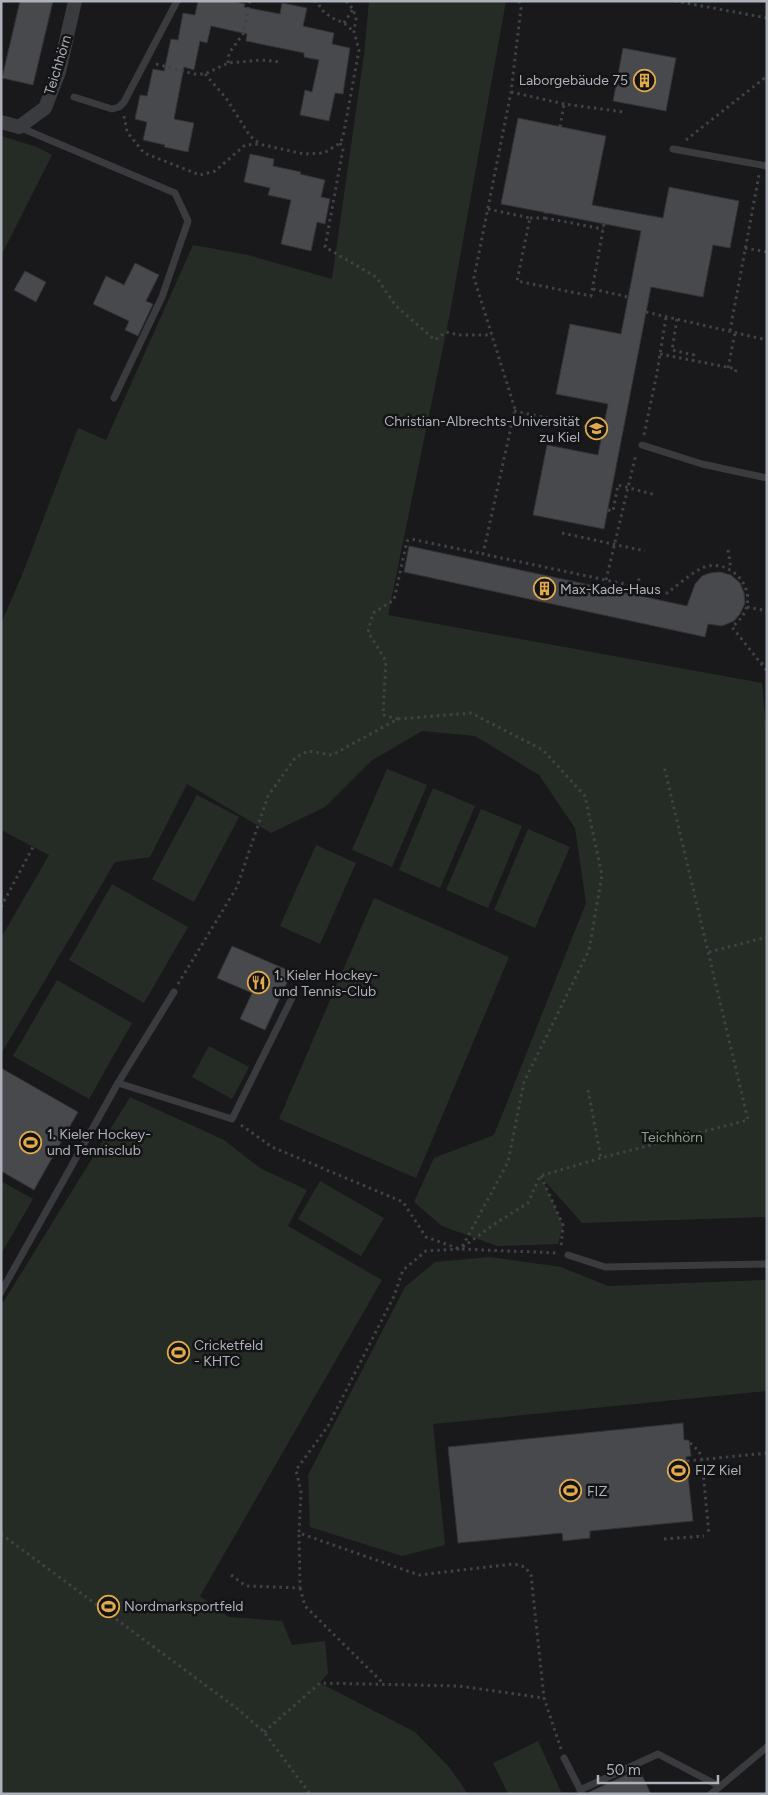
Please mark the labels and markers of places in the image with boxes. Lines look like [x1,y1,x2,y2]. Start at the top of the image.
building icon: Laborgebäude 75 [632,68,656,92]
place label: Laborgebäude 75 [519,72,628,89]
place label: Christian-Albrechts-Universität zu Kiel [384,413,580,446]
school or university icon: Christian-Albrechts-Universität zu Kiel [584,417,608,441]
building icon: Max-Kade-Haus [532,577,556,601]
place label: Max-Kade-Haus [560,581,661,598]
place label: 1. Kieler Hockey- und Tennis-Club [274,967,378,1000]
restaurant icon: 1. Kieler Hockey- und Tennis-Club [246,971,270,995]
place label: 1. Kieler Hockey- und Tennisclub [47,1126,151,1159]
sports icon: 1. Kieler Hockey- und Tennisclub [19,1130,43,1154]
place label: Cricketfeld - KHTC [194,1337,263,1370]
sports icon: Cricketfeld - KHTC [166,1341,190,1365]
sports icon: FIZ Kiel [667,1458,691,1482]
place label: FIZ Kiel [695,1462,741,1479]
sports icon: FIZ [559,1479,583,1503]
place label: FIZ [587,1483,607,1500]
sports icon: Nordmarksportfeld [96,1594,120,1618]
place label: Nordmarksportfeld [124,1598,243,1615]

